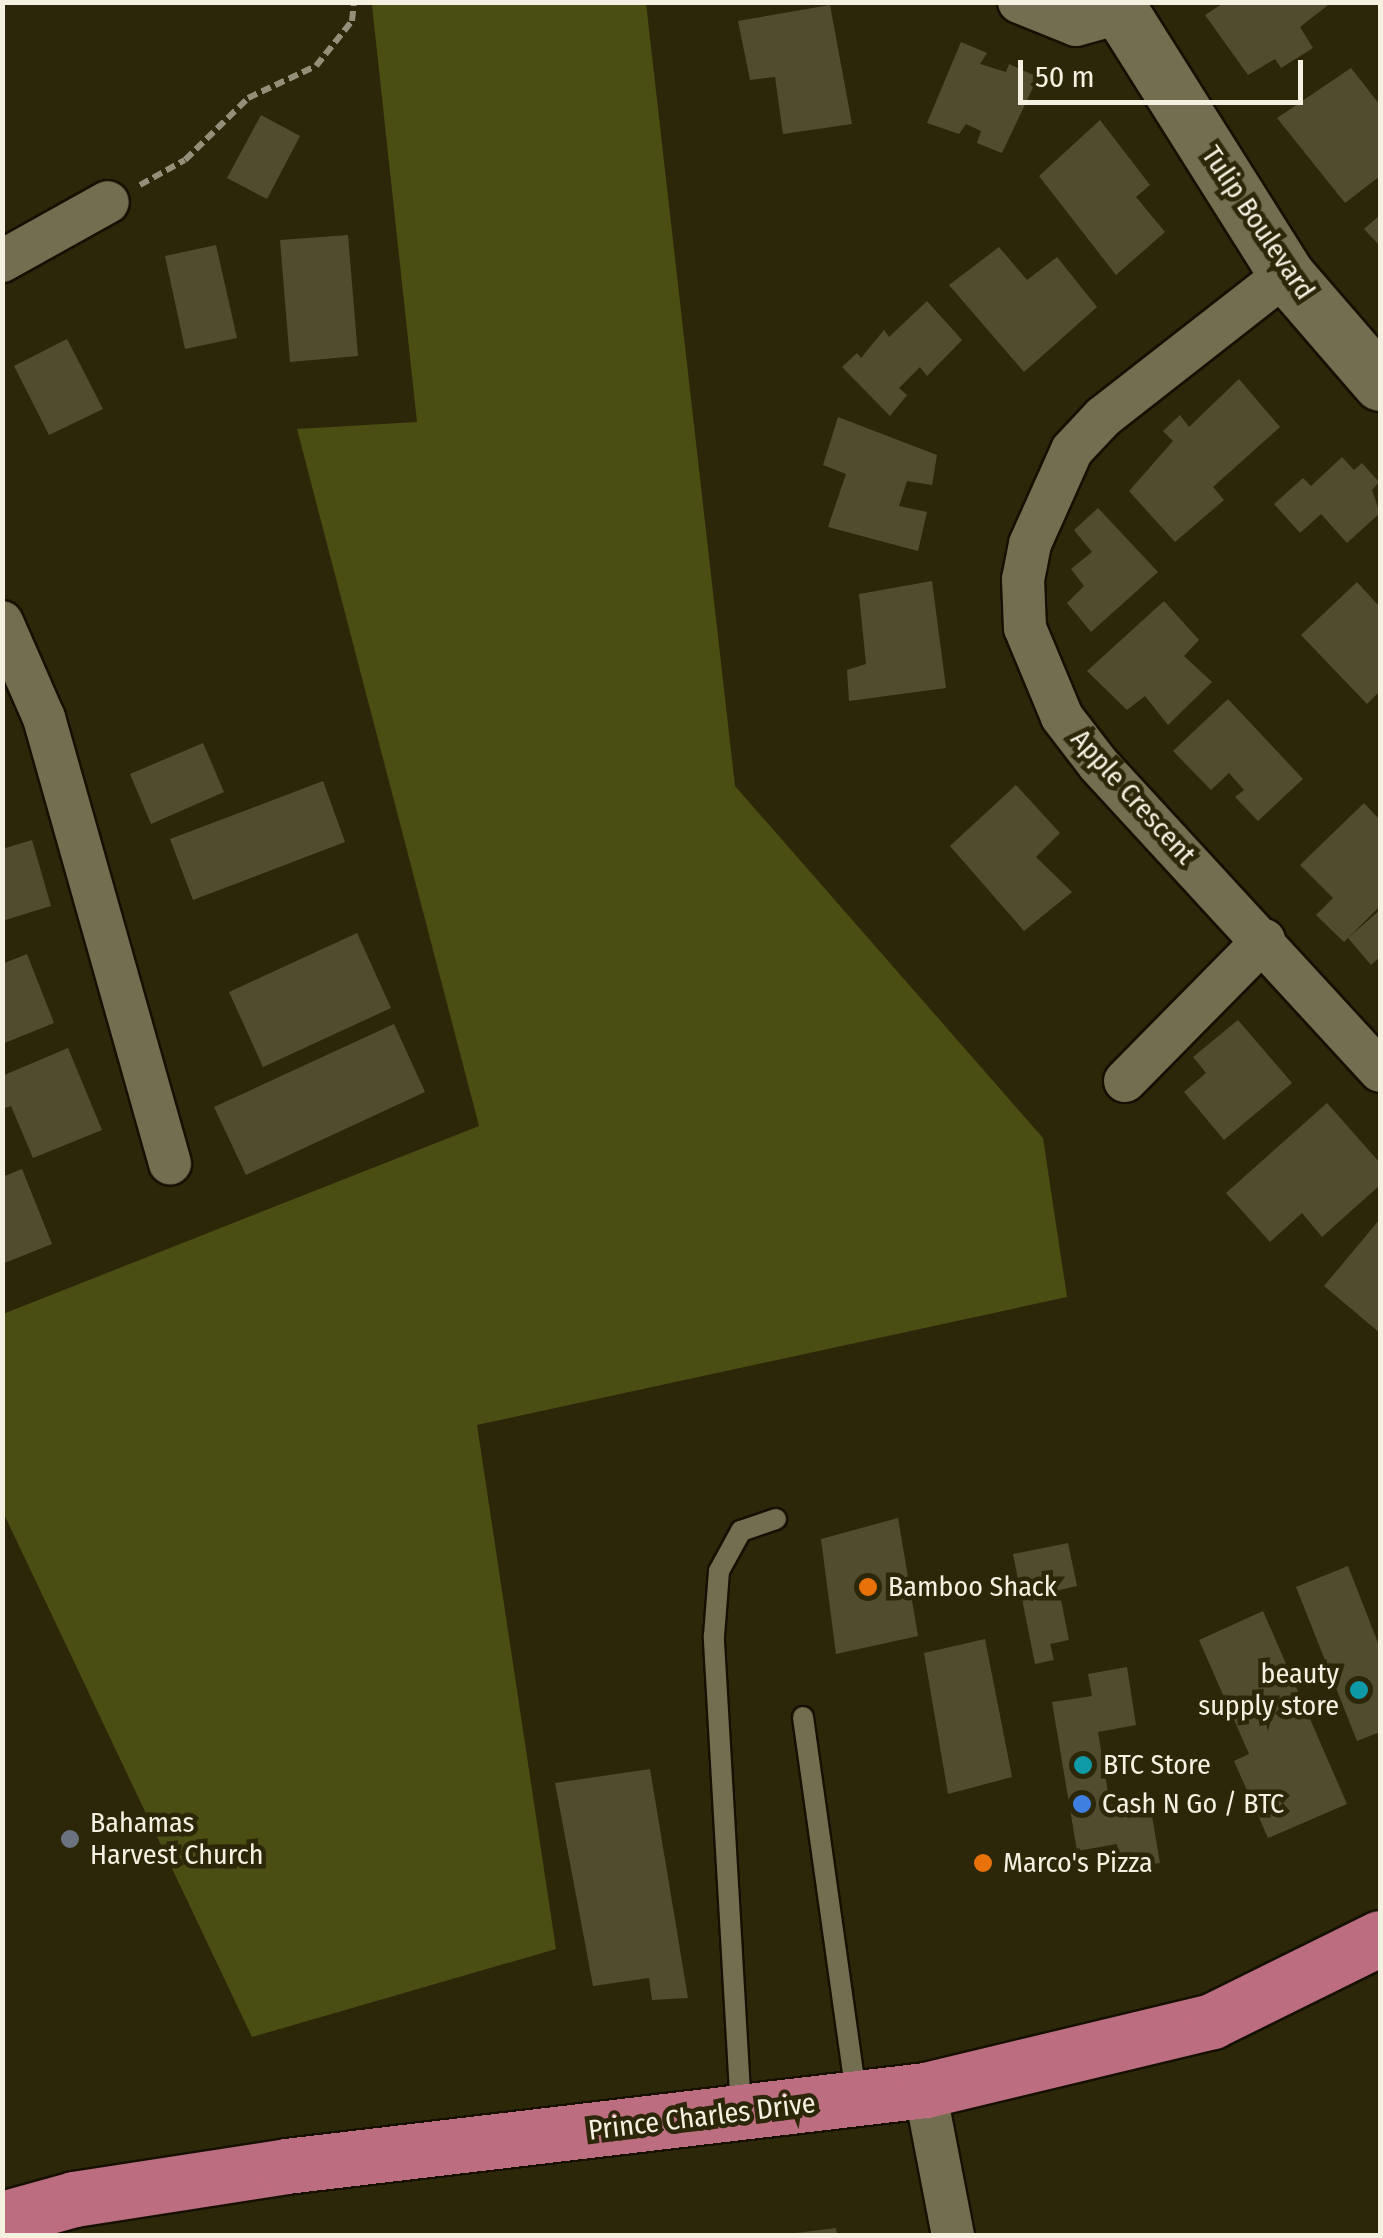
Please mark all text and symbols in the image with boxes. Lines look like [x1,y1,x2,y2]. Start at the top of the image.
scale bar [1023,40,1308,102]
text: 50 m [1035,59,1095,95]
street label: Tulip Boulevard [1194,140,1322,306]
street label: Apple Crescent [1064,723,1202,871]
place label: Bamboo Shack [888,1570,1057,1604]
marker: Bamboo Shack [857,1576,879,1598]
place label: beauty supply store [1198,1657,1339,1723]
marker: beauty supply store [1348,1679,1370,1701]
place label: BTC Store [1103,1748,1211,1782]
marker: BTC Store [1072,1754,1094,1776]
place label: Cash N Go / BTC [1102,1787,1284,1821]
marker: Cash N Go / BTC [1071,1793,1093,1815]
place label: Bahamas Harvest Church [90,1806,263,1872]
marker: Bahamas Harvest Church [59,1828,81,1850]
place label: Marco's Pizza [1003,1846,1153,1880]
marker: Marco's Pizza [972,1852,994,1874]
street label: Prince Charles Drive [586,2086,818,2148]

